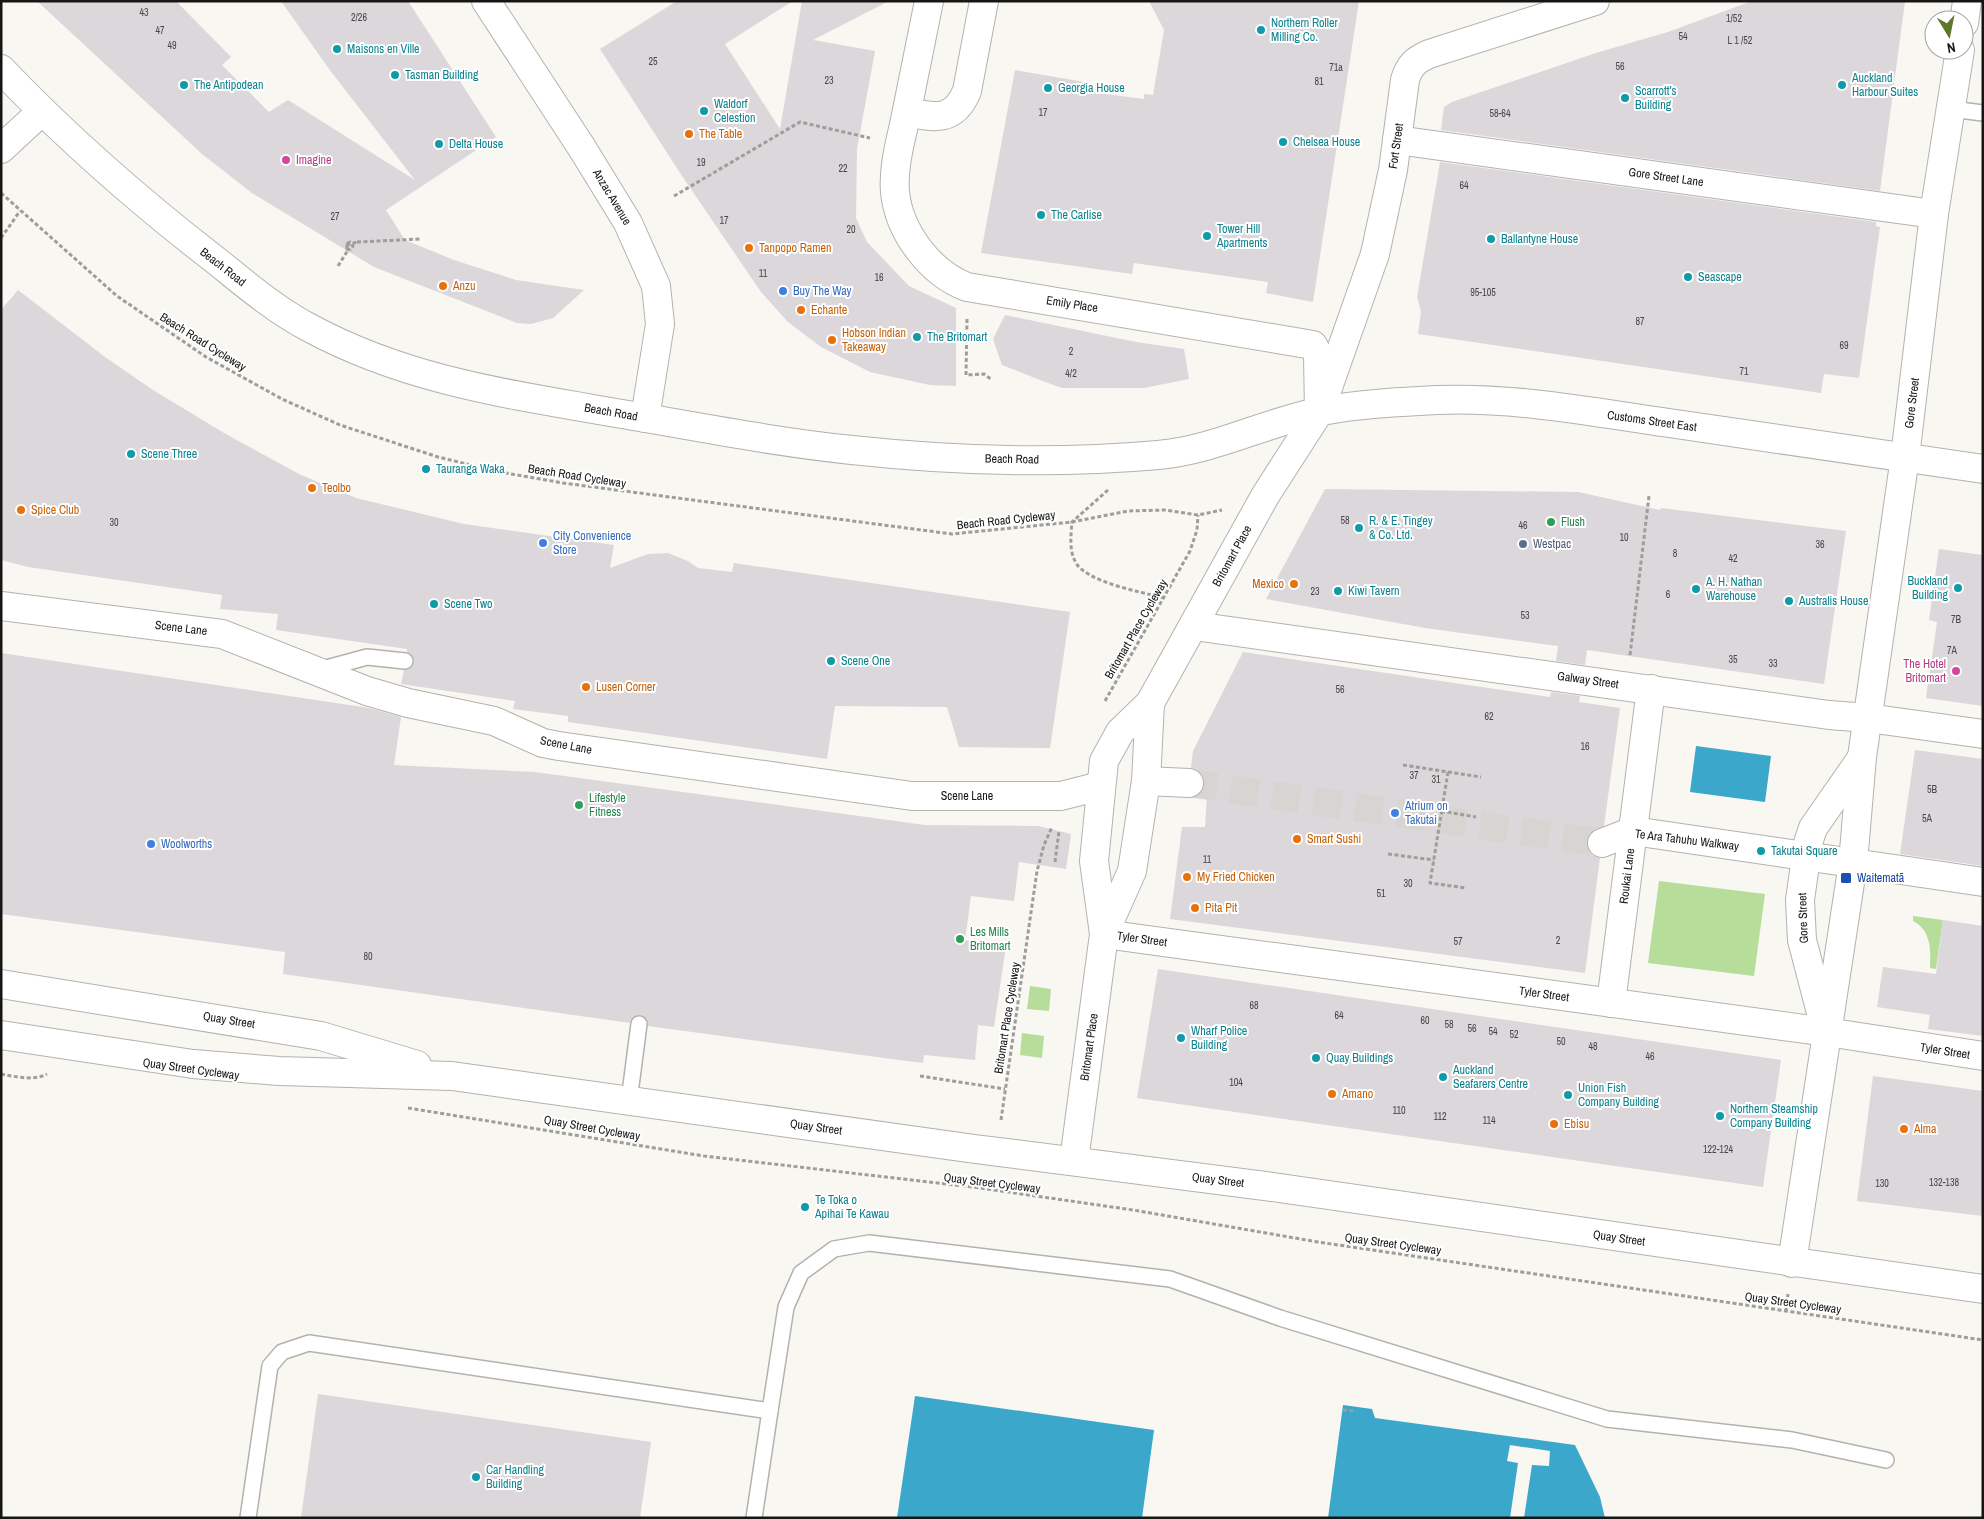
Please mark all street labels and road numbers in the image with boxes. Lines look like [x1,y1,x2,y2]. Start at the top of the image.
street label: Fort Street [1385,122,1407,170]
street label: Gore Street Lane [1628,164,1704,190]
street label: Anzac Avenue [588,165,635,228]
street label: Beach Road [197,244,249,290]
street label: Emily Place [1045,292,1099,316]
street label: Beach Road Cycleway [157,309,249,375]
street label: Gore Street [1901,377,1923,429]
street label: Beach Road [583,399,639,425]
street label: Customs Street East [1606,407,1698,435]
street label: Beach Road [985,451,1039,467]
street label: Beach Road Cycleway [527,460,627,492]
street label: Beach Road Cycleway [956,507,1056,533]
street label: Britomart Place [1209,522,1255,590]
street label: Britomart Place Cycleway [1101,576,1171,682]
street label: Scene Lane [154,617,208,639]
street label: Galway Street [1556,668,1620,692]
street label: Scene Lane [539,732,593,758]
street label: Scene Lane [941,788,993,804]
street label: Te Ara Tahuhu Walkway [1634,826,1740,854]
street label: Roukai Lane [1616,847,1638,905]
street label: Gore Street [1794,892,1812,944]
street label: Tyler Street [1116,928,1168,950]
street label: Britomart Place Cycleway [990,961,1024,1075]
street label: Tyler Street [1518,983,1570,1005]
street label: Quay Street [202,1008,256,1032]
street label: Britomart Place [1076,1012,1102,1082]
street label: Tyler Street [1919,1039,1971,1063]
street label: Quay Street Cycleway [142,1054,240,1084]
street label: Quay Street Cycleway [543,1112,641,1144]
street label: Quay Street [789,1115,843,1139]
street label: Quay Street Cycleway [943,1169,1041,1197]
street label: Quay Street [1191,1169,1245,1191]
street label: Quay Street [1592,1226,1646,1250]
street label: Quay Street Cycleway [1344,1229,1442,1259]
street label: Quay Street Cycleway [1744,1288,1842,1318]

